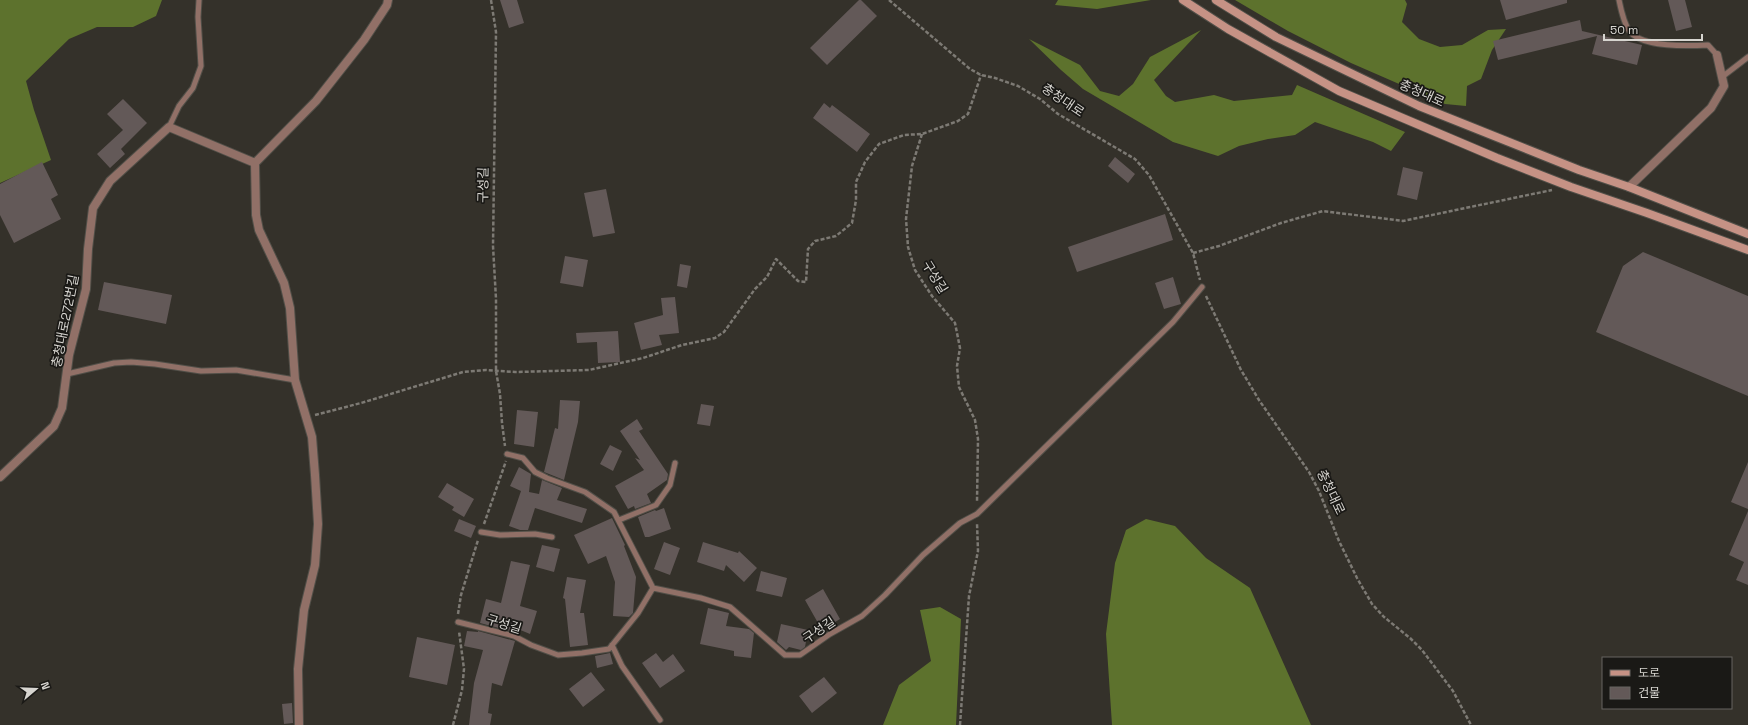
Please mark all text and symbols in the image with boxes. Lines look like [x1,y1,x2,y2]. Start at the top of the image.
scale bar [1604,16,1702,42]
text: 50 m [1610,22,1638,38]
street label: 충청대로 [1397,76,1447,111]
street label: 충청대로 [1038,80,1088,120]
street label: 구성길 [474,167,492,203]
street label: 구성길 [918,257,952,297]
street label: 충청대로272번길 [48,273,82,369]
street label: 충청대로 [1313,467,1349,517]
street label: 구성길 [484,611,524,637]
street label: 구성길 [799,613,839,647]
legend [1602,657,1732,709]
text: 도로 [1638,665,1660,681]
north arrow [16,669,56,709]
text: N [38,680,53,692]
text: 건물 [1638,685,1660,701]

